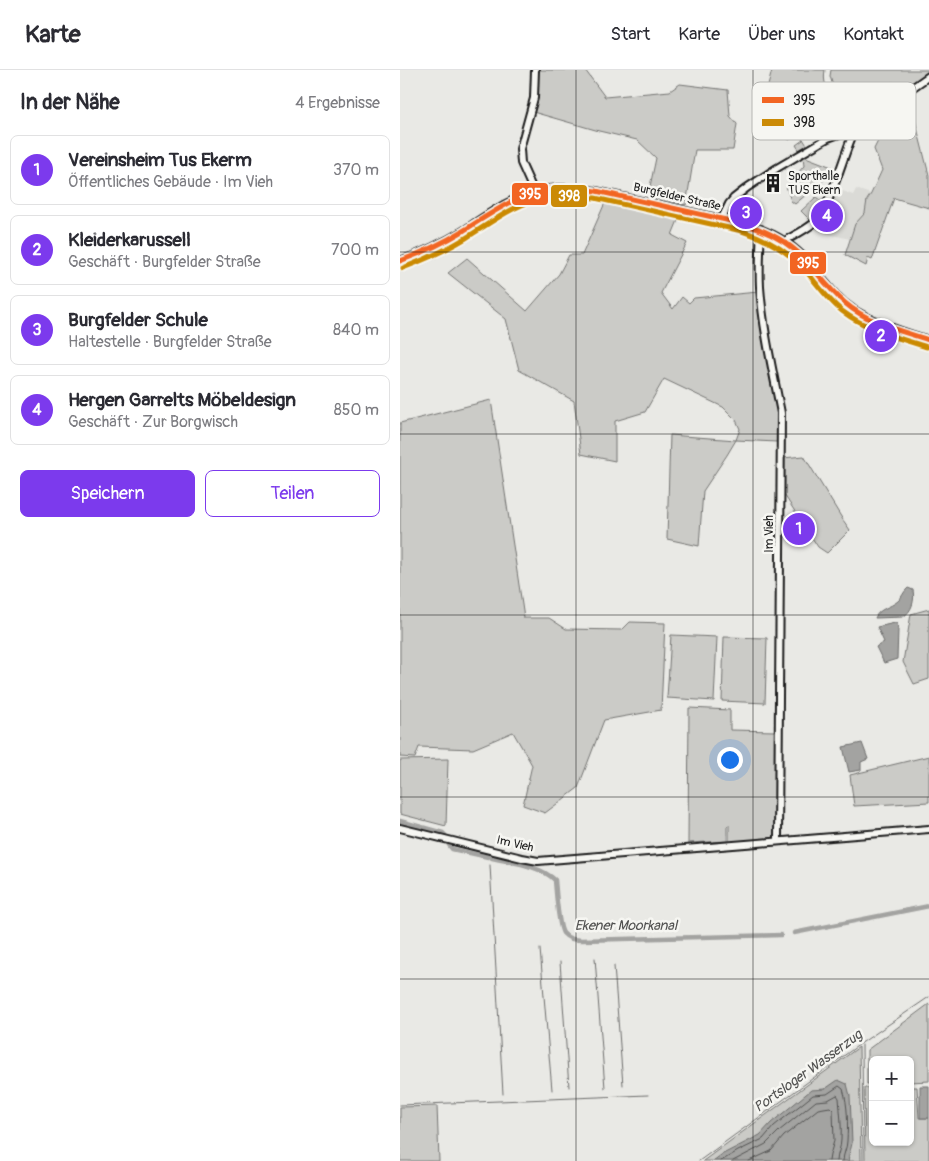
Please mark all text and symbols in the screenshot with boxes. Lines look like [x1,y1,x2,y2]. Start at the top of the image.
text: Karte [25,20,81,49]
text: Start [610,23,650,46]
text: Karte [678,23,720,46]
text: Über uns [748,23,815,46]
text: Kontakt [843,23,904,46]
legend [752,82,916,140]
text: In der Nähe [20,89,120,116]
text: 395 [793,92,816,109]
text: 4 Ergebnisse [295,93,380,113]
text: 398 [793,114,815,131]
text: Vereinsheim Tus Ekerm [68,148,252,172]
text: 1 [34,160,40,180]
text: 370 m [333,160,379,180]
place label: Sporthalle TUS Ekern [788,169,841,198]
text: Öffentliches Gebäude · Im Vieh [68,172,273,192]
building icon: Sporthalle TUS Ekern [762,172,784,194]
street label: Burgfelder Straße [632,180,722,214]
line badge: 395 [511,182,549,206]
line badge: 398 [550,184,588,208]
text: 395 [519,186,542,203]
text: 398 [558,188,580,205]
pin: 3 [730,194,762,232]
pin: 4 [811,197,843,235]
text: Kleiderkarussell [68,228,191,252]
text: 2 [33,240,41,260]
text: 700 m [331,240,379,260]
line badge: 395 [789,251,827,275]
text: Geschäft · Burgfelder Straße [68,252,261,272]
text: 395 [797,255,820,272]
text: Burgfelder Schule [68,308,208,332]
pin: 2 [865,317,897,355]
text: 3 [33,320,41,340]
text: 840 m [333,320,379,340]
text: Haltestelle · Burgfelder Straße [68,332,272,352]
text: Hergen Garrelts Möbeldesign [68,388,296,412]
text: 4 [32,400,42,420]
text: 850 m [334,400,379,420]
text: Geschäft · Zur Borgwisch [68,412,238,432]
button: Speichern [20,470,195,517]
button: Teilen [205,470,380,517]
pin: 1 [783,510,815,548]
street label: Im Vieh [762,515,777,553]
your location [717,747,743,773]
street label: Im Vieh [495,832,535,856]
water label: Ekener Moorkanal [575,917,679,934]
water label: Portsloger Wasserzug [751,1026,866,1116]
map controls [869,1056,914,1146]
button: + [869,1056,914,1101]
button: − [869,1101,914,1146]

